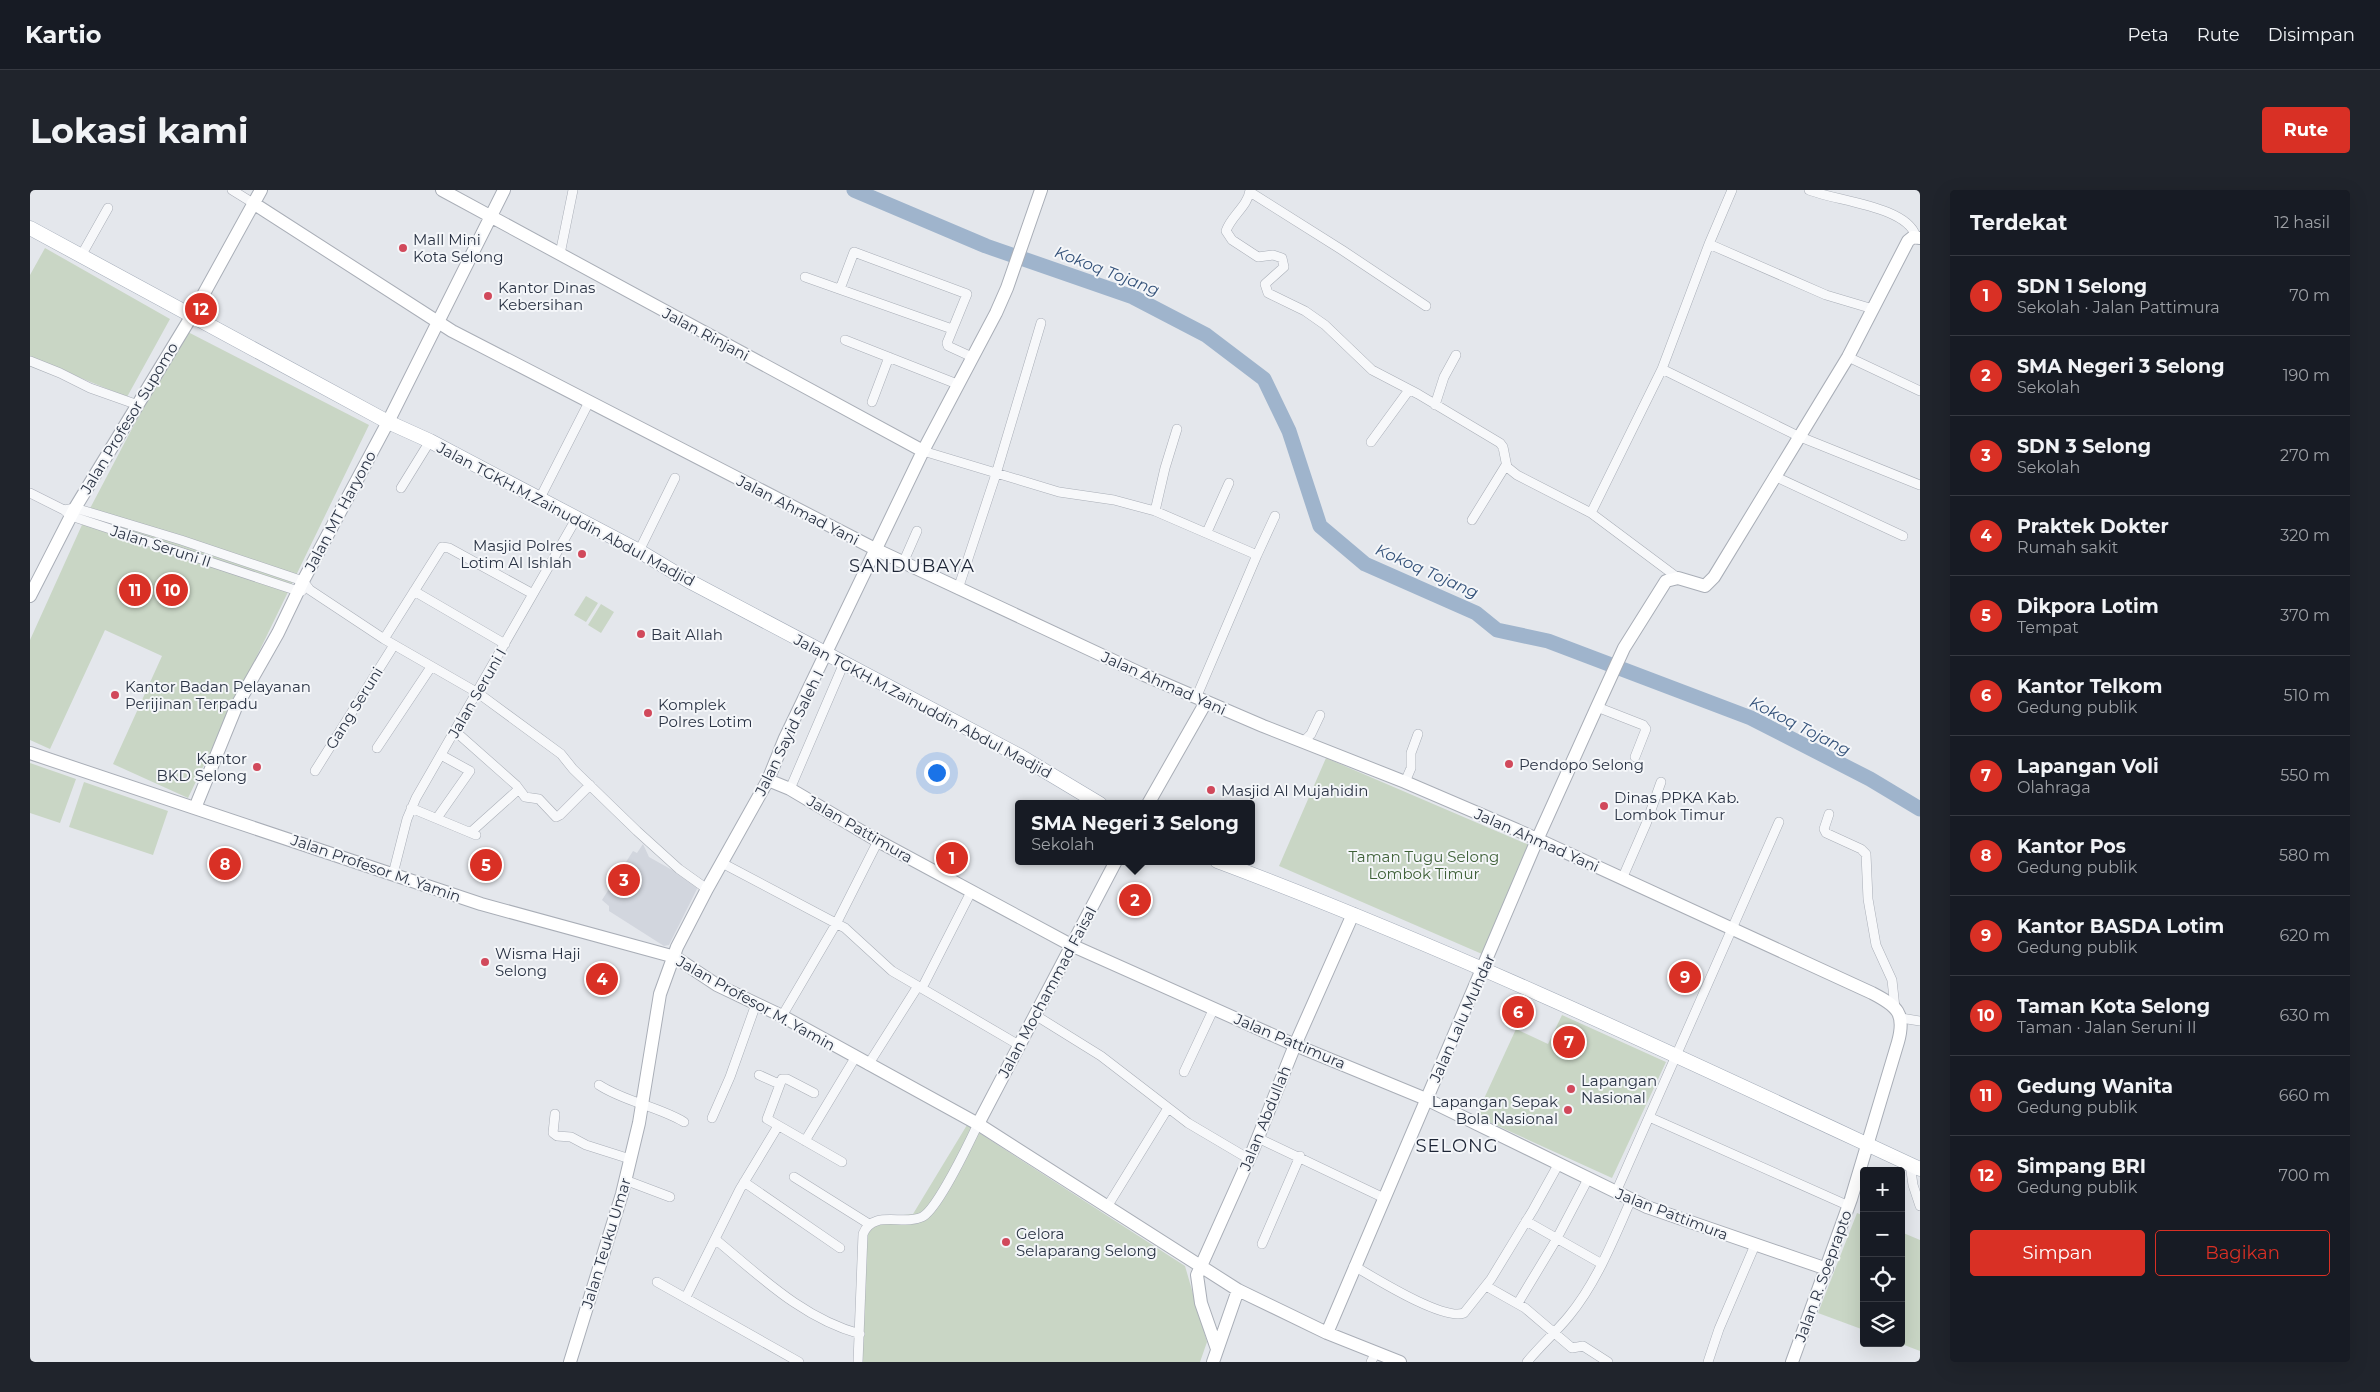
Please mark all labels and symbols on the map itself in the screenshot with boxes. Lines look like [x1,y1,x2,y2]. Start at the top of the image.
place label: Mall Mini Kota Selong [413,230,503,266]
marker: Mall Mini Kota Selong [397,242,409,254]
water label: Kokoq Tojang [1052,242,1162,300]
place label: Kantor Dinas Kebersihan [498,278,595,314]
pin: 12 [185,290,217,328]
marker: Kantor Dinas Kebersihan [482,290,494,302]
street label: Jalan Rinjani [659,303,753,365]
street label: Jalan Profesor Supomo [76,339,182,498]
street label: Jalan TGKH.M.Zainuddin Abdul Madjid [433,437,698,590]
street label: Jalan MT Haryono [300,447,380,576]
street label: Jalan Ahmad Yani [733,471,862,549]
street label: Jalan Seruni II [107,520,214,571]
place label: Masjid Polres Lotim Al Ishlah [460,536,572,572]
water label: Kokoq Tojang [1373,540,1481,602]
marker: Masjid Polres Lotim Al Ishlah [576,548,588,560]
district label: SANDUBAYA [849,555,975,577]
pin: 11 [119,571,151,609]
pin: 10 [156,571,188,609]
place label: Bait Allah [651,625,723,644]
marker: Bait Allah [635,628,647,640]
street label: Jalan TGKH.M.Zainuddin Abdul Madjid [790,629,1055,782]
street label: Jalan Seruni I [443,645,510,742]
street label: Jalan Ahmad Yani [1098,647,1229,719]
street label: Gang Seruni [321,663,387,753]
street label: Jalan Sayid Saleh I [750,667,828,800]
place label: Kantor Badan Pelayanan Perijinan Terpadu [125,677,311,713]
marker: Kantor Badan Pelayanan Perijinan Terpadu [109,689,121,701]
water label: Kokoq Tojang [1746,692,1854,760]
place label: Komplek Polres Lotim [658,695,752,731]
marker: Komplek Polres Lotim [642,707,654,719]
place label: Kantor BKD Selong [157,749,247,785]
place label: Pendopo Selong [1519,755,1644,774]
marker: Pendopo Selong [1503,758,1515,770]
your location [924,760,950,786]
marker: Kantor BKD Selong [251,761,263,773]
place label: Masjid Al Mujahidin [1221,781,1368,800]
marker: Masjid Al Mujahidin [1205,784,1217,796]
place label: Dinas PPKA Kab. Lombok Timur [1614,788,1739,824]
street label: Jalan Pattimura [803,791,916,867]
marker: Dinas PPKA Kab. Lombok Timur [1598,800,1610,812]
street label: Jalan Ahmad Yani [1471,804,1602,876]
street label: Jalan Profesor M. Yamin [288,830,464,906]
pin: 1 [936,839,968,877]
pin: 8 [209,845,241,883]
pin: 5 [470,846,502,884]
park label: Taman Tugu Selong Lombok Timur [1349,847,1499,883]
pin: 3 [608,861,640,899]
pin: 2 [1119,881,1151,919]
street label: Jalan Mochammad Faisal [993,903,1100,1082]
place label: Wisma Haji Selong [495,944,581,980]
street label: Jalan Profesor M. Yamin [672,951,839,1055]
street label: Jalan Lalu Muhdar [1425,951,1499,1086]
marker: Wisma Haji Selong [479,956,491,968]
pin: 9 [1669,958,1701,996]
pin: 4 [586,960,618,998]
pin: 6 [1502,993,1534,1031]
street label: Jalan Pattimura [1231,1009,1348,1073]
pin: 7 [1553,1023,1585,1061]
street label: Jalan Abdullah [1235,1063,1295,1174]
place label: Lapangan Nasional [1581,1071,1657,1107]
marker: Lapangan Nasional [1565,1083,1577,1095]
place label: Lapangan Sepak Bola Nasional [1432,1092,1558,1128]
marker: Lapangan Sepak Bola Nasional [1562,1104,1574,1116]
district label: SELONG [1415,1135,1499,1157]
street label: Jalan Teuku Umar [577,1175,635,1312]
street label: Jalan Pattimura [1612,1183,1731,1244]
street label: Jalan R. Soeprapto [1790,1208,1856,1345]
place label: Gelora Selaparang Selong [1016,1224,1157,1260]
marker: Gelora Selaparang Selong [1000,1236,1012,1248]

